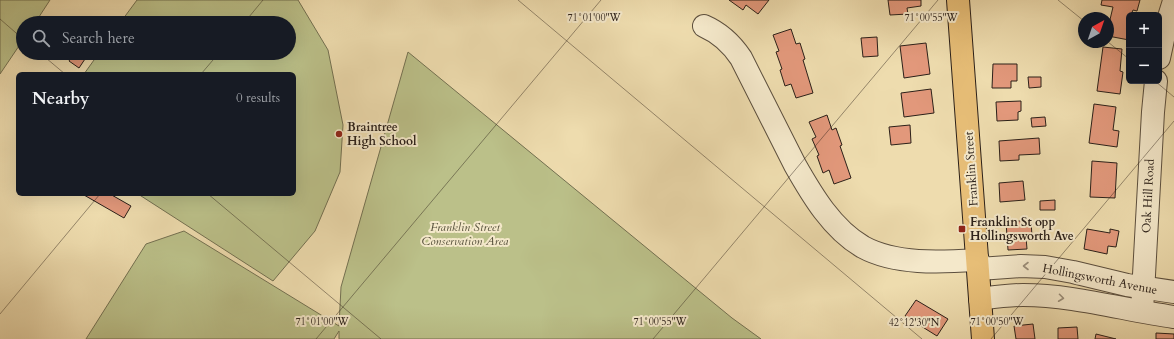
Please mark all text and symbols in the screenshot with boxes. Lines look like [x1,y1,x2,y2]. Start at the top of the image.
text: 71°01'00"W [567,11,622,25]
text: 71°00'55"W [904,11,959,25]
north arrow [1078,12,1114,48]
map controls [1126,12,1162,84]
button: + [1126,12,1162,48]
search box [16,16,296,60]
icon: search [30,27,52,49]
text: Search here [62,28,135,48]
button: − [1126,48,1162,84]
text: Nearby [32,87,89,110]
text: 0 results [236,89,280,107]
place label: Braintree High School [347,119,417,149]
marker: Braintree High School [334,129,344,139]
street label: Franklin Street [960,131,982,207]
street label: Oak Hill Road [1138,158,1158,234]
place label: Franklin St opp Hollingsworth Ave [970,214,1074,244]
park label: Franklin Street Conservation Area [422,219,509,249]
marker: Franklin St opp Hollingsworth Ave [957,224,967,234]
street label: Hollingsworth Avenue [1041,260,1159,298]
one-way arrow [1023,262,1029,270]
one-way arrow [1058,293,1064,302]
text: 71°01'00"W [295,315,350,329]
text: 71°00'55"W [633,315,688,329]
text: 71°00'50"W [970,315,1025,329]
text: 42°12'30"N [889,316,940,330]

